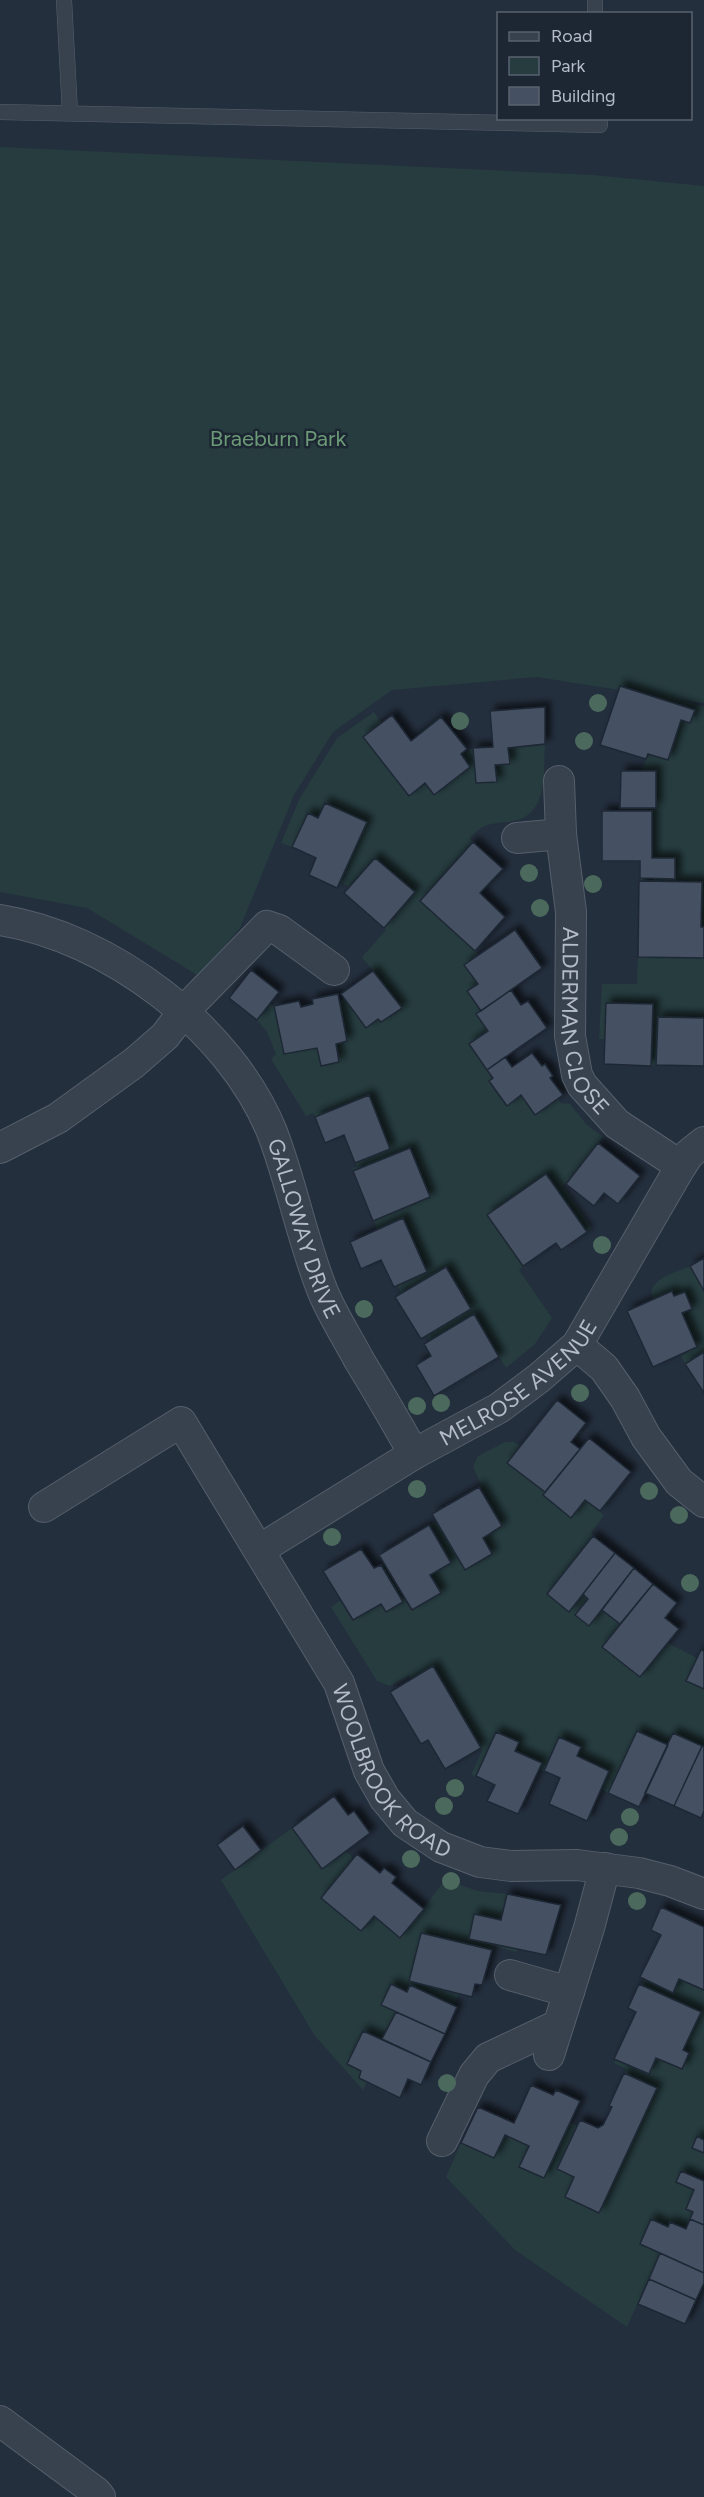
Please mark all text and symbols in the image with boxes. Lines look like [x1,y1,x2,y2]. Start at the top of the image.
legend [497,12,692,120]
text: Road [551,25,592,47]
text: Park [551,55,586,77]
text: Building [551,85,616,107]
park label: Braeburn Park [210,425,346,452]
street label: ALDERMAN CLOSE [555,927,615,1120]
street label: GALLOWAY DRIVE [262,1135,347,1323]
street label: MELROSE AVENUE [435,1315,603,1452]
street label: WOOLBROOK ROAD [326,1680,455,1864]

